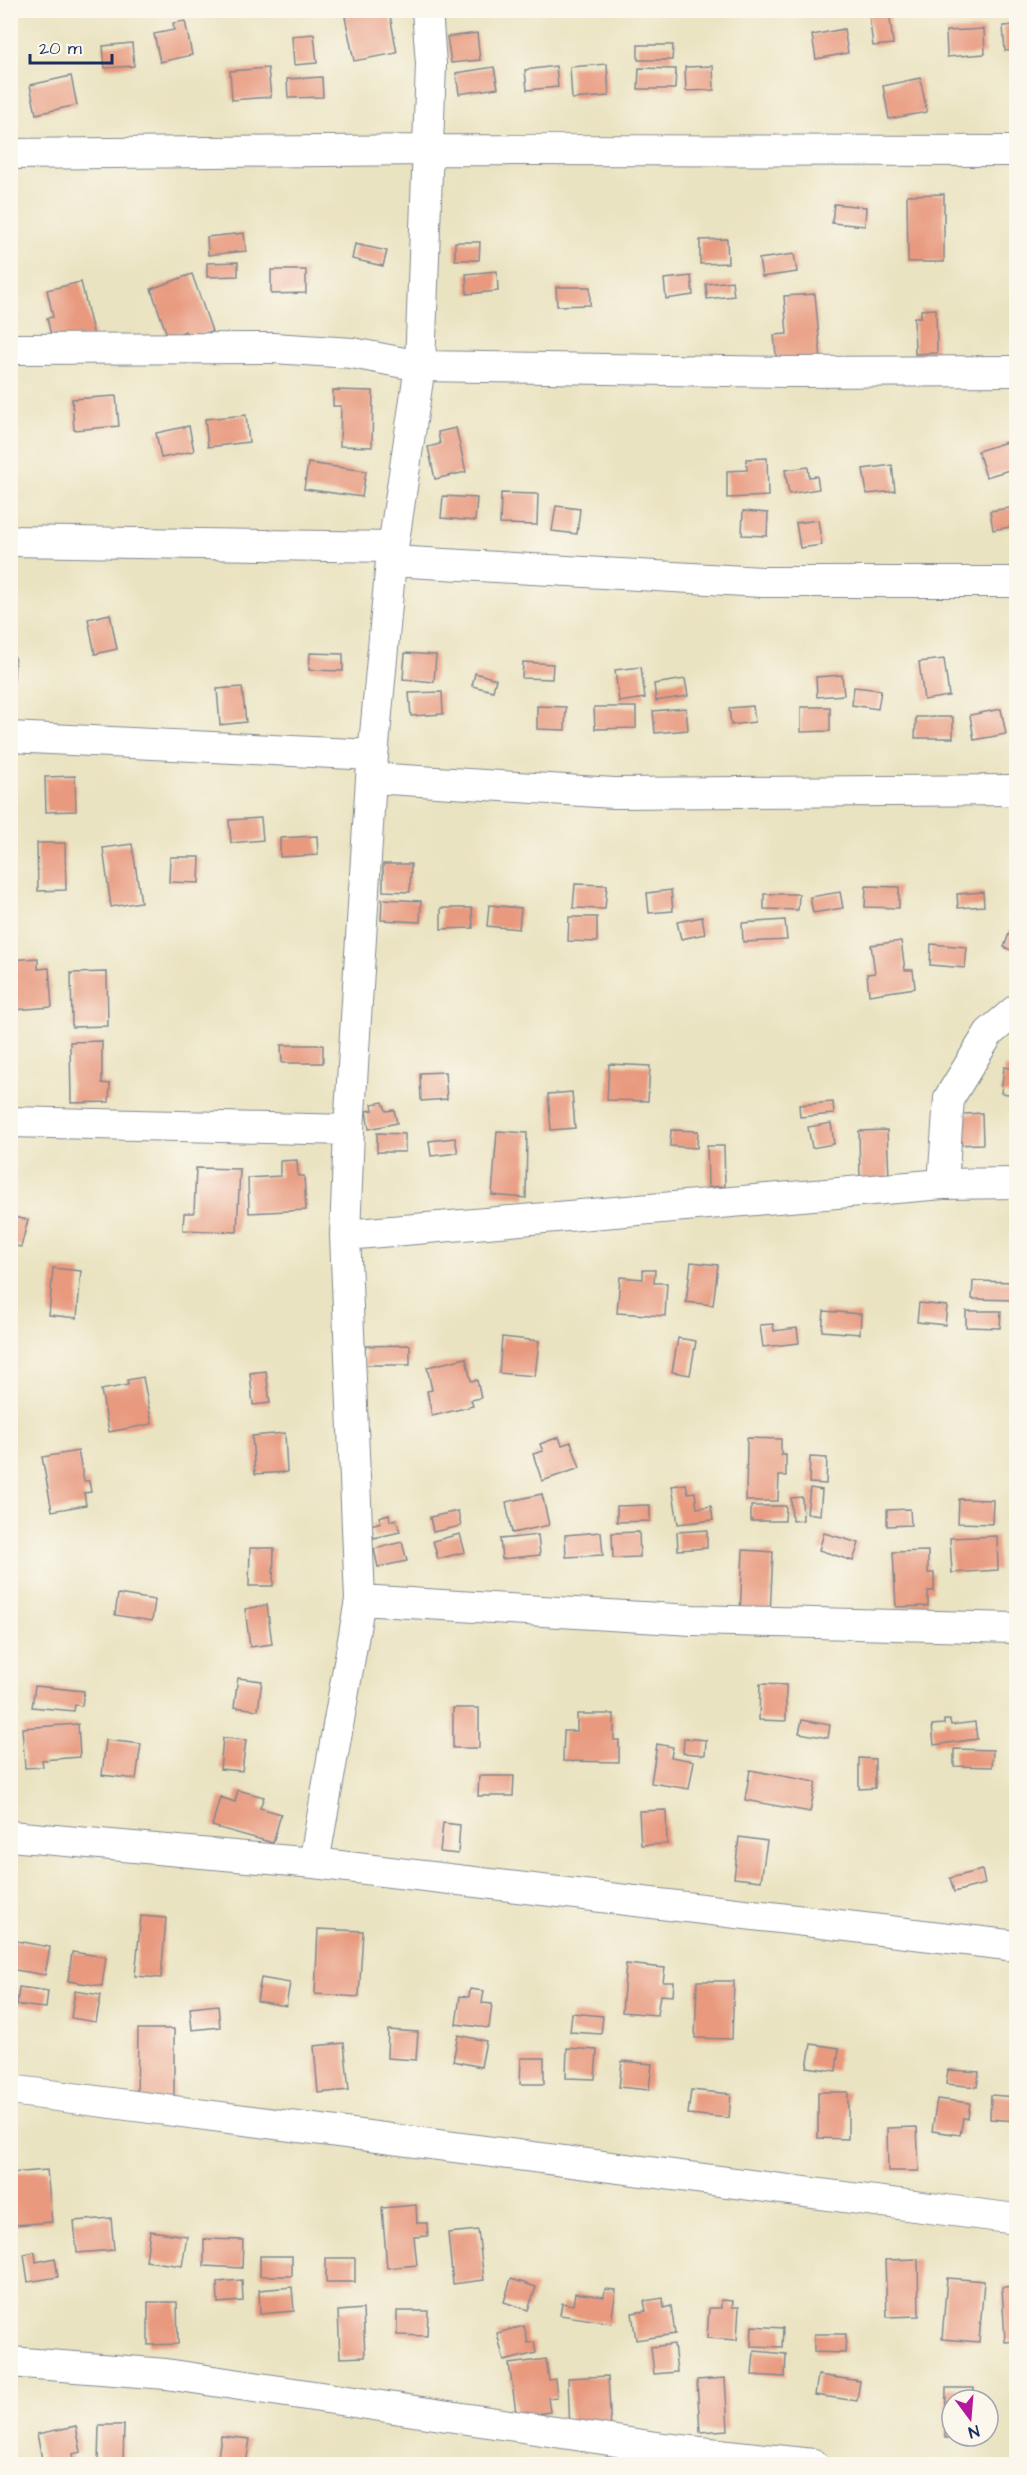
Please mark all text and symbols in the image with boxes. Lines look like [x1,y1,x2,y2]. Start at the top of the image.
scale bar [30,27,112,65]
text: 20 m [39,36,82,61]
north arrow [940,2388,1000,2448]
text: N [966,2420,982,2443]

